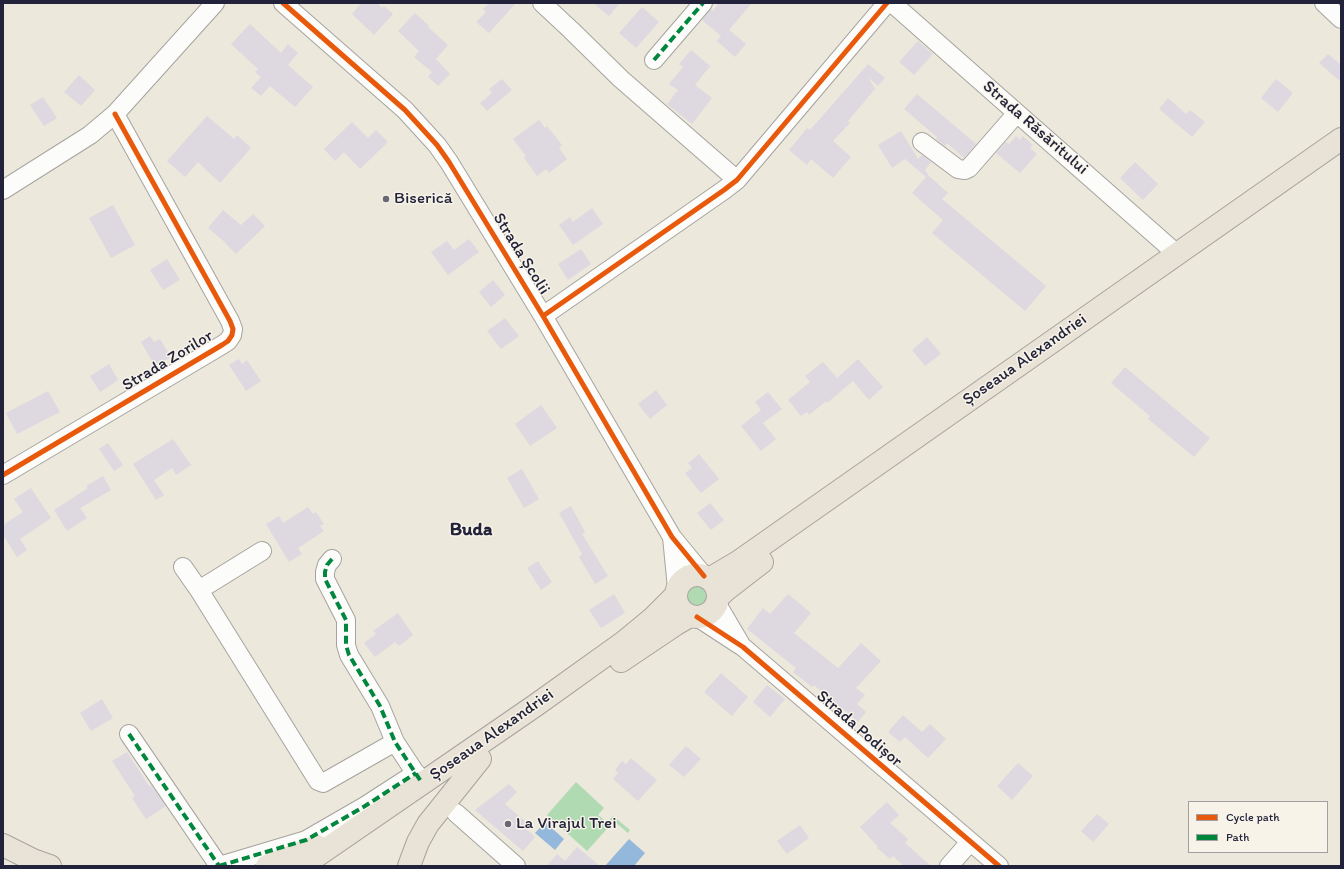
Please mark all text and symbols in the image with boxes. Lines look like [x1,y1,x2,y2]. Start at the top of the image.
street label: Strada Răsăritului [978,77,1092,179]
place label: Biserică [394,189,453,209]
marker: Biserică [381,194,391,204]
street label: Strada Școlii [488,209,554,299]
street label: Șoseaua Alexandriei [959,310,1091,410]
street label: Strada Zorilor [119,326,217,396]
district label: Buda [450,519,492,541]
street label: Șoseaua Alexandriei [426,685,558,785]
street label: Strada Podișor [812,686,906,772]
legend [1188,801,1328,853]
text: Cycle path [1226,810,1280,824]
place label: La Virajul Trei [516,814,617,834]
marker: La Virajul Trei [503,819,513,829]
text: Path [1226,830,1249,844]

